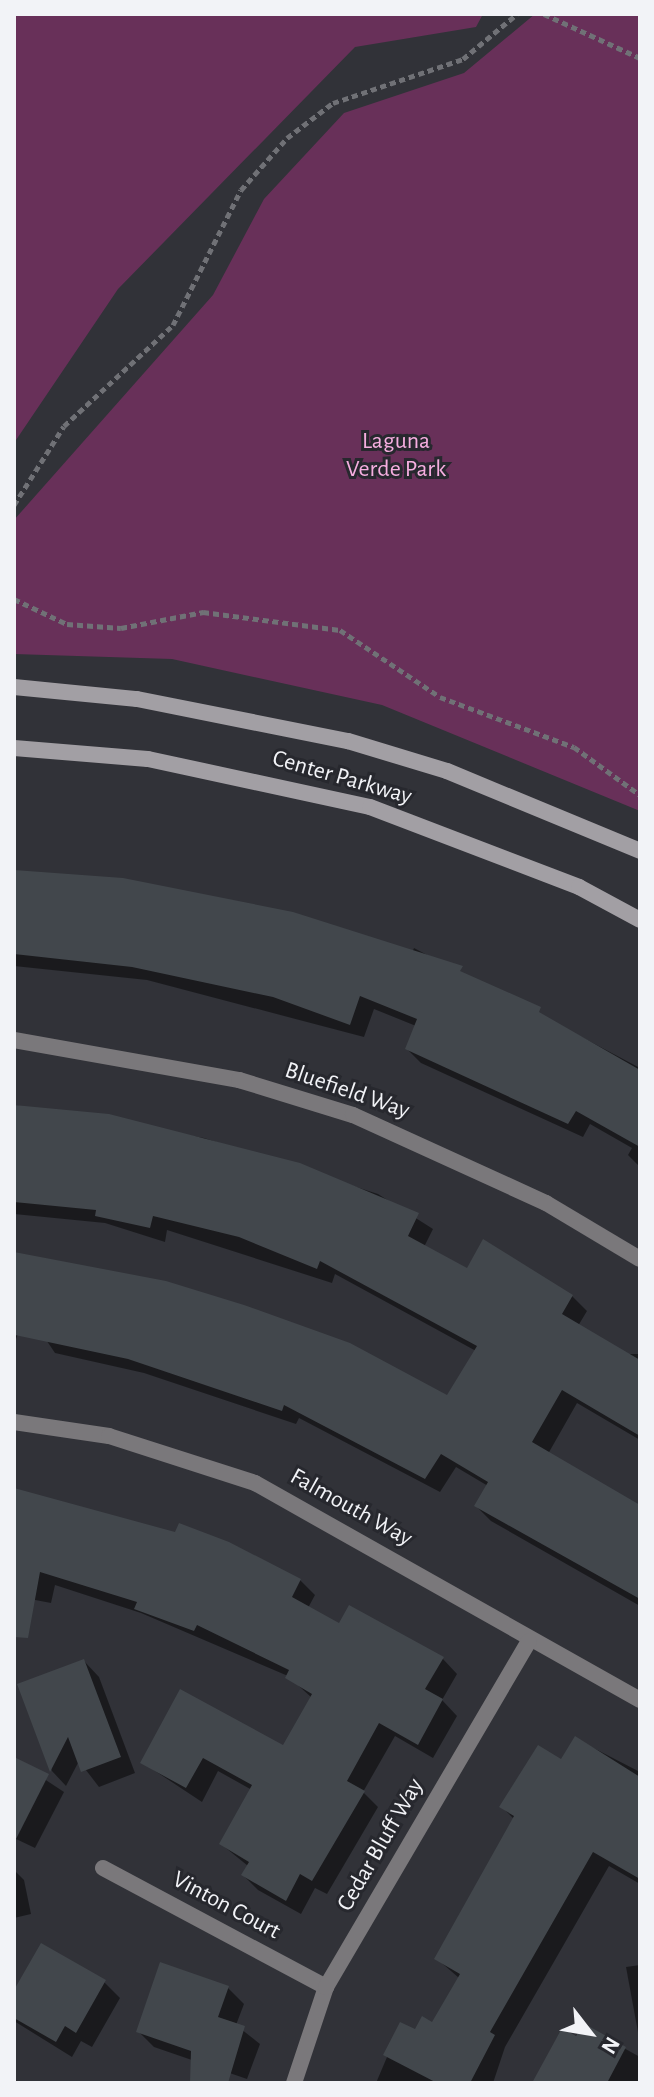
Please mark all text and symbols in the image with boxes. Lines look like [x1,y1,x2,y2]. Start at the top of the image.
park label: Laguna Verde Park [346,428,446,484]
street label: Center Parkway [269,744,415,812]
street label: Bluefield Way [281,1056,413,1126]
street label: Falmouth Way [285,1463,417,1553]
street label: Cedar Bluff Way [331,1773,431,1917]
street label: Vinton Court [167,1866,285,1946]
north arrow [550,1993,630,2073]
text: N [597,2033,624,2058]

